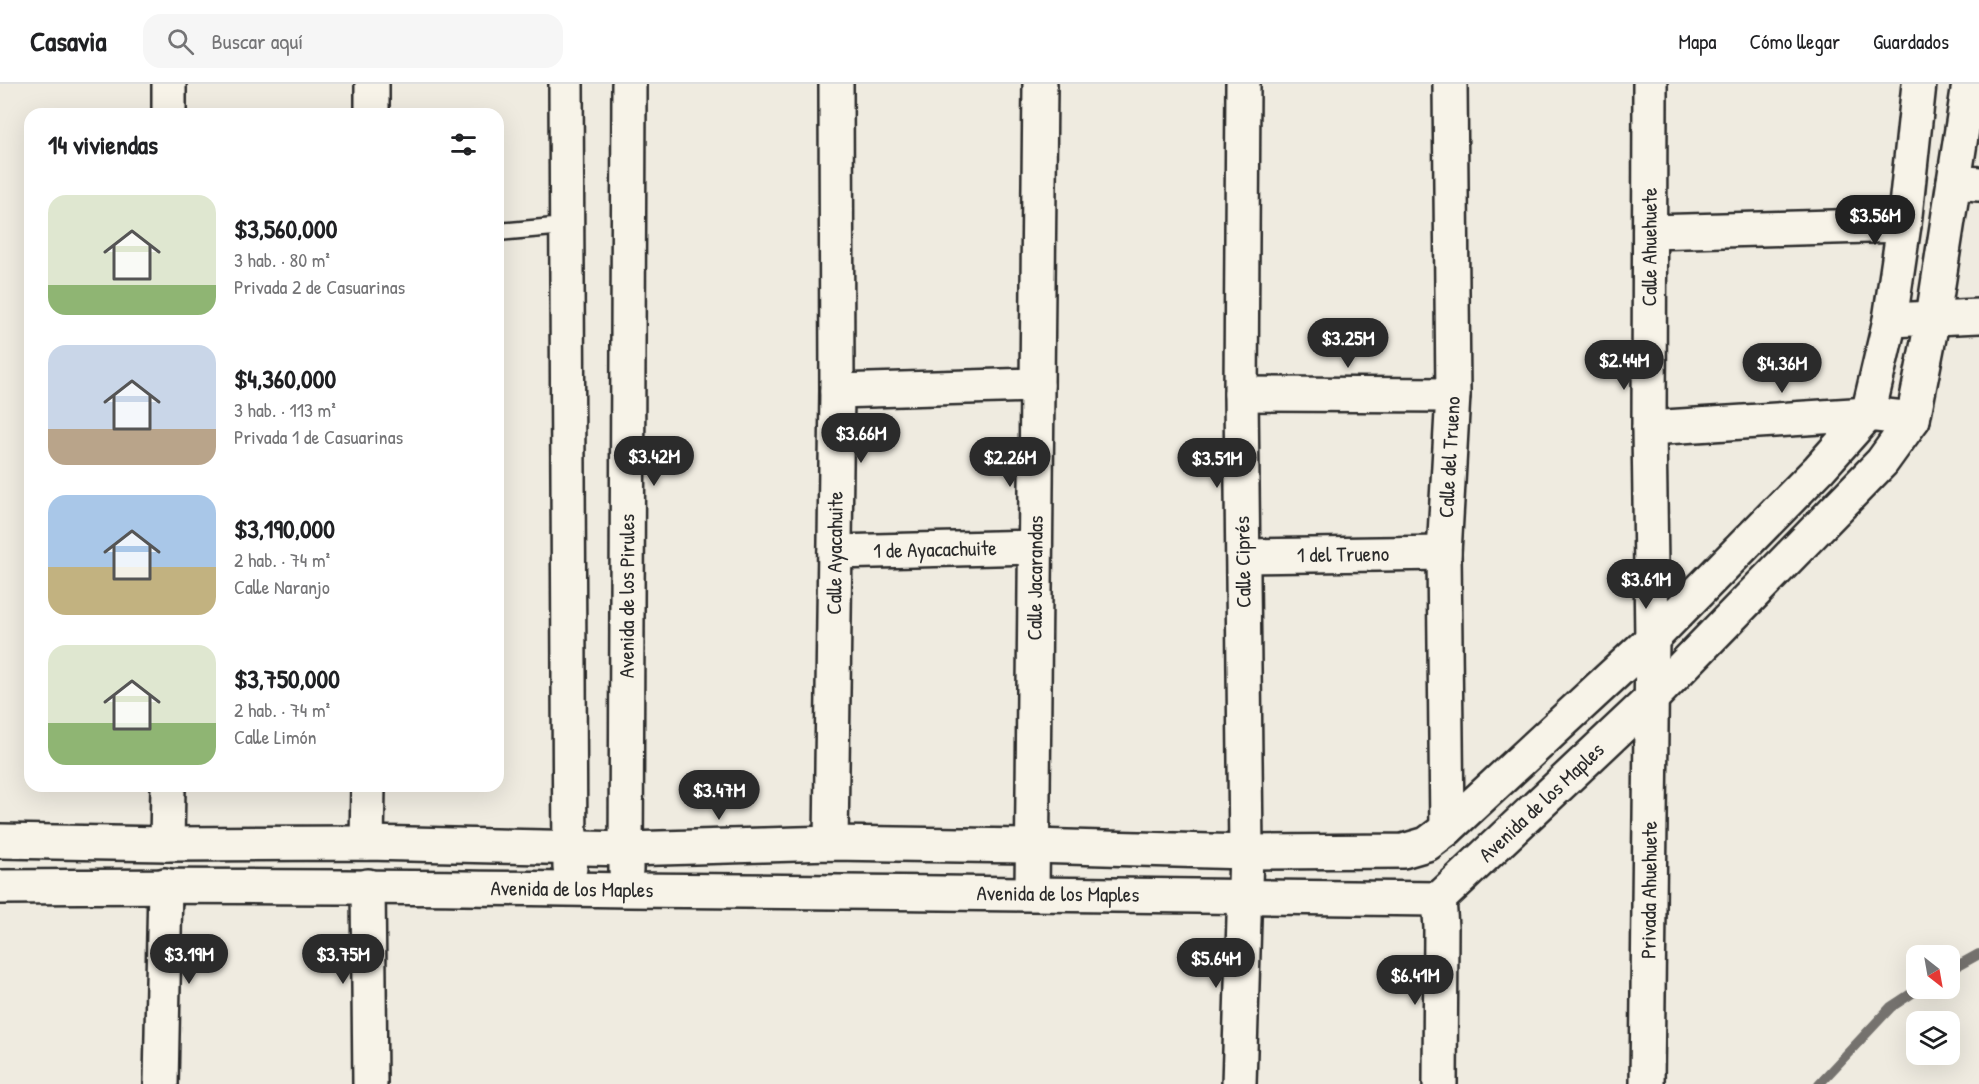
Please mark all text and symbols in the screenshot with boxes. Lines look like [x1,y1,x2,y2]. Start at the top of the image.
search box [143,14,563,68]
text: Casavia [30,22,107,60]
icon: search [164,25,197,58]
text: Buscar aquí [212,26,303,56]
text: Mapa [1678,27,1716,56]
text: Cómo llegar [1749,27,1840,56]
text: Guardados [1873,27,1949,56]
text: 14 viviendas [48,127,158,162]
icon: filters [447,128,480,161]
street label: Calle Ahuehuete [1634,187,1664,307]
pin: $3.56M [1826,195,1924,246]
text: $3.56M [1849,201,1901,228]
text: $3,560,000 [234,211,337,246]
icon: home [96,219,168,291]
text: 3 hab. · 80 m² [234,246,330,273]
text: Privada 2 de Casuarinas [234,273,405,300]
pin: $3.25M [1299,318,1397,369]
text: $3.25M [1321,324,1375,351]
pin: $2.44M [1575,340,1673,391]
pin: $4.36M [1733,343,1831,394]
text: $2.44M [1599,346,1649,373]
text: $4.36M [1757,349,1807,376]
text: $4,360,000 [234,361,336,396]
icon: home [96,369,168,441]
text: 3 hab. · 113 m² [234,396,336,423]
street label: Calle del Trueno [1431,396,1467,519]
pin: $3.66M [812,413,910,464]
text: $3.66M [835,419,887,446]
text: Privada 1 de Casuarinas [234,423,403,450]
pin: $3.42M [605,436,703,487]
pin: $2.26M [961,437,1059,488]
pin: $3.51M [1168,438,1266,489]
text: $3.42M [628,442,680,469]
text: $2.26M [983,443,1037,470]
text: $3.51M [1192,444,1243,471]
street label: Calle Ayacahuite [819,491,850,615]
text: $3,190,000 [234,511,335,546]
street label: Avenida de los Pirules [612,514,641,678]
street label: Calle Jacarandas [1019,515,1050,641]
street label: Calle Ciprés [1227,516,1258,608]
icon: home [96,519,168,591]
street label: 1 de Ayacachuite [873,533,997,565]
street label: 1 del Trueno [1297,539,1389,569]
text: 2 hab. · 74 m² [234,546,330,573]
pin: $3.61M [1597,559,1695,610]
text: $3.61M [1621,565,1671,592]
text: Calle Naranjo [234,573,330,600]
text: $3,750,000 [234,661,340,696]
icon: home [96,669,168,741]
text: 2 hab. · 74 m² [234,696,330,723]
text: Calle Limón [234,723,317,750]
street label: Avenida de los Maples [1472,736,1610,868]
pin: $3.47M [670,770,768,821]
text: $3.47M [693,776,745,803]
street label: Privada Ahuehuete [1633,821,1664,959]
street label: Avenida de los Maples [490,873,653,904]
street label: Avenida de los Maples [976,878,1139,909]
pin: $3.19M [140,934,238,985]
pin: $3.75M [294,934,392,985]
pin: $5.64M [1167,938,1265,989]
text: $3.19M [164,940,214,967]
text: $3.75M [316,940,370,967]
text: $5.64M [1191,944,1241,971]
north arrow [1906,945,1960,999]
map controls [1906,945,1960,1065]
pin: $6.41M [1366,955,1464,1006]
text: $6.41M [1390,961,1440,988]
button: layers [1906,1011,1960,1065]

